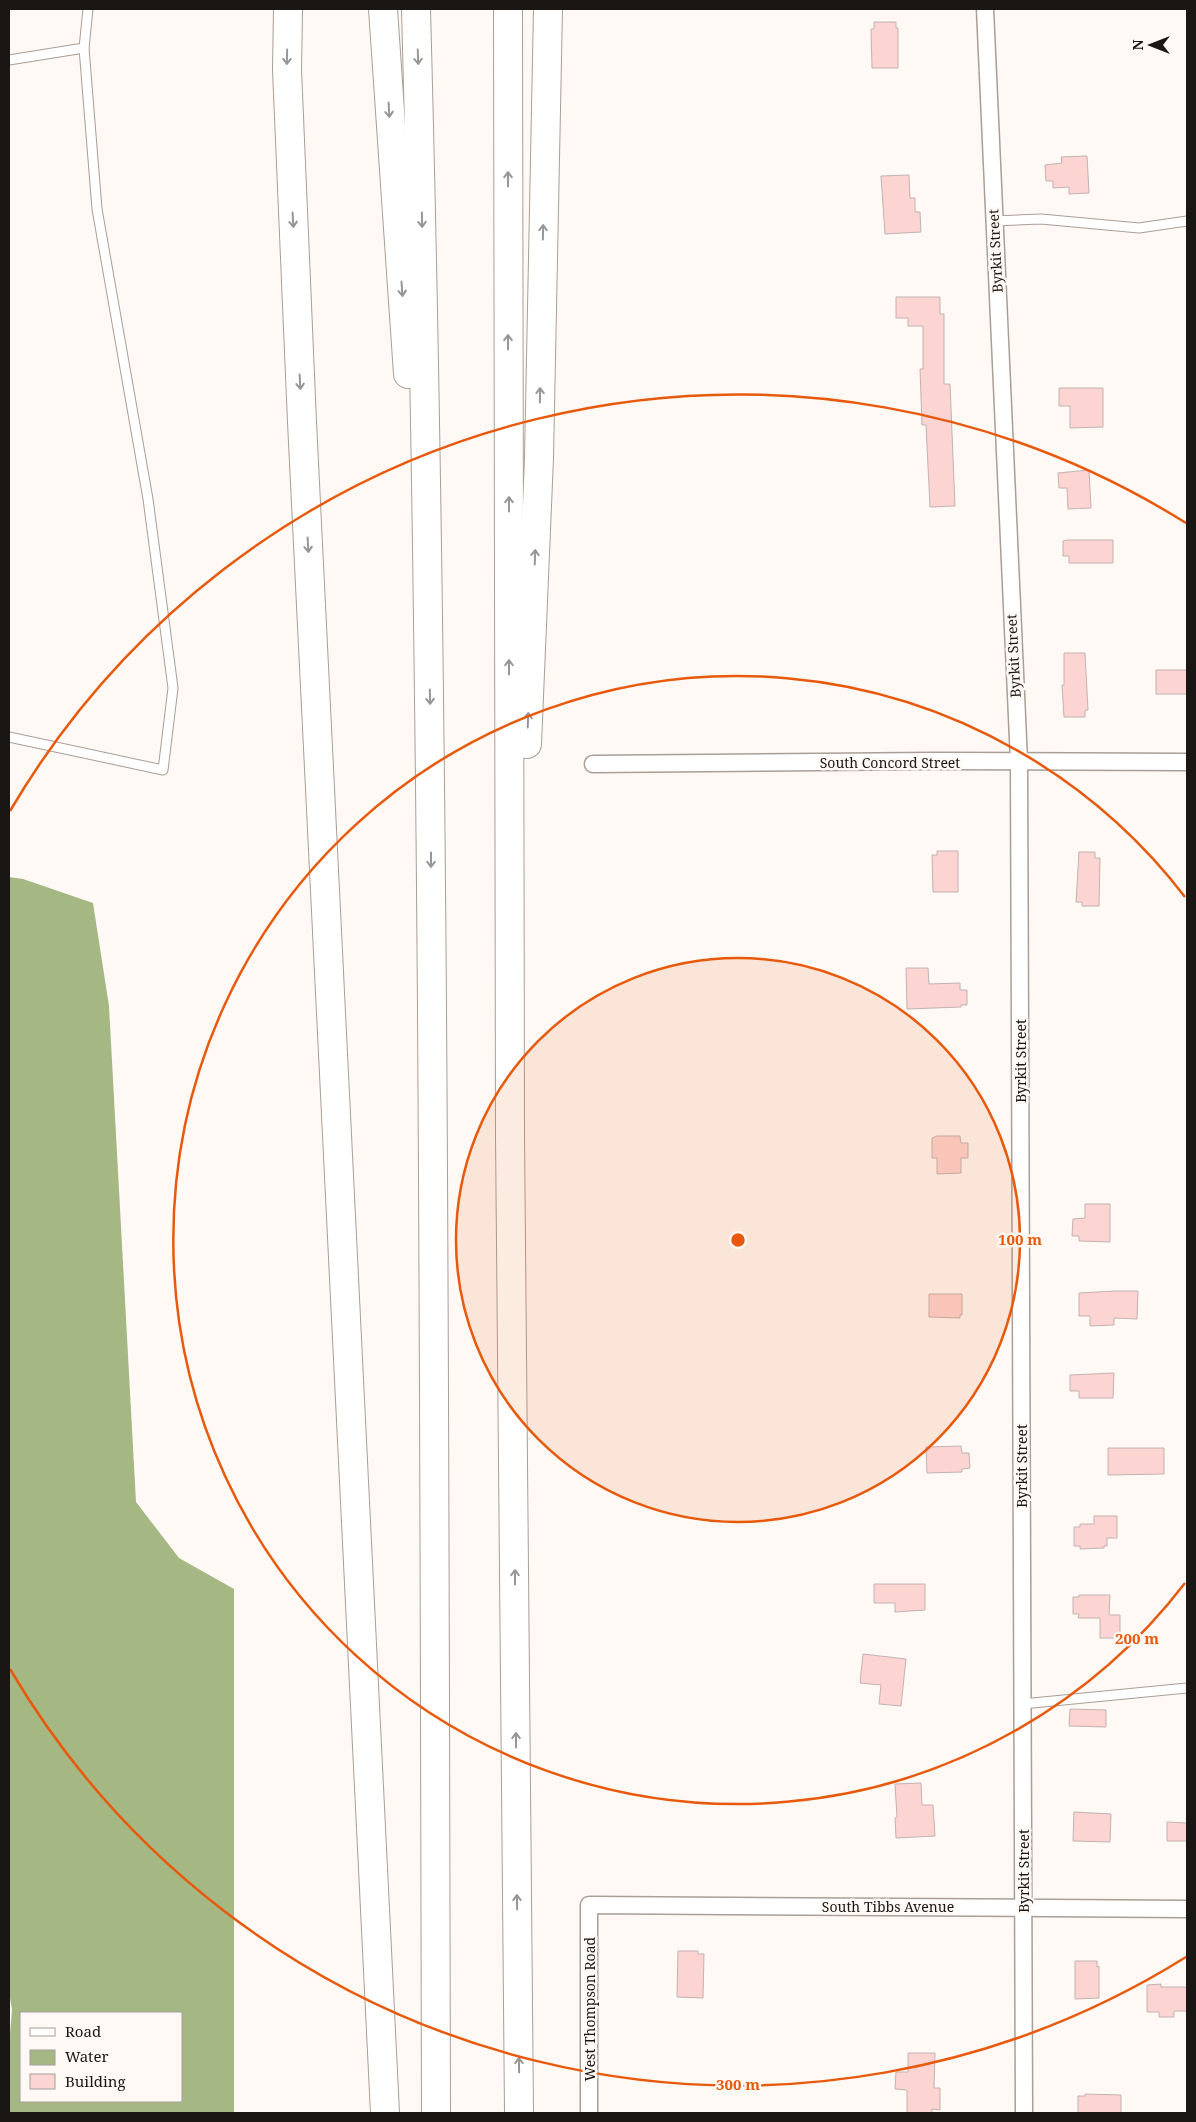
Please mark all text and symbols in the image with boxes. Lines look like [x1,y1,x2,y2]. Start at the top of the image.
north arrow [1126,20,1176,70]
text: N [1128,39,1147,51]
one-way arrow [282,49,292,65]
one-way arrow [413,49,422,65]
one-way arrow [385,102,394,118]
one-way arrow [503,172,513,188]
street label: Byrkit Street [983,209,1007,293]
one-way arrow [288,212,298,228]
one-way arrow [417,212,427,228]
one-way arrow [539,225,548,241]
one-way arrow [397,281,407,297]
one-way arrow [503,334,513,350]
one-way arrow [296,374,305,390]
one-way arrow [536,387,545,403]
one-way arrow [504,497,514,513]
one-way arrow [303,536,313,552]
one-way arrow [530,550,540,566]
street label: Byrkit Street [1001,614,1025,698]
one-way arrow [504,659,514,676]
one-way arrow [425,689,435,705]
one-way arrow [523,712,533,728]
street label: South Concord Street [820,753,960,772]
one-way arrow [426,852,436,868]
street label: Byrkit Street [1011,1019,1030,1103]
text: 100 m [998,1229,1042,1249]
centre of rings [729,1231,747,1249]
street label: Byrkit Street [1012,1424,1031,1508]
one-way arrow [510,1569,520,1586]
text: 200 m [1115,1628,1159,1648]
one-way arrow [511,1732,521,1748]
street label: Byrkit Street [1014,1829,1033,1913]
one-way arrow [512,1894,522,1910]
street label: South Tibbs Avenue [822,1897,954,1916]
street label: West Thompson Road [580,1936,599,2081]
legend [20,2012,182,2102]
text: Road [65,2021,101,2041]
text: Water [65,2046,108,2066]
one-way arrow [514,2057,524,2073]
text: Building [65,2071,126,2091]
text: 300 m [716,2074,760,2094]

